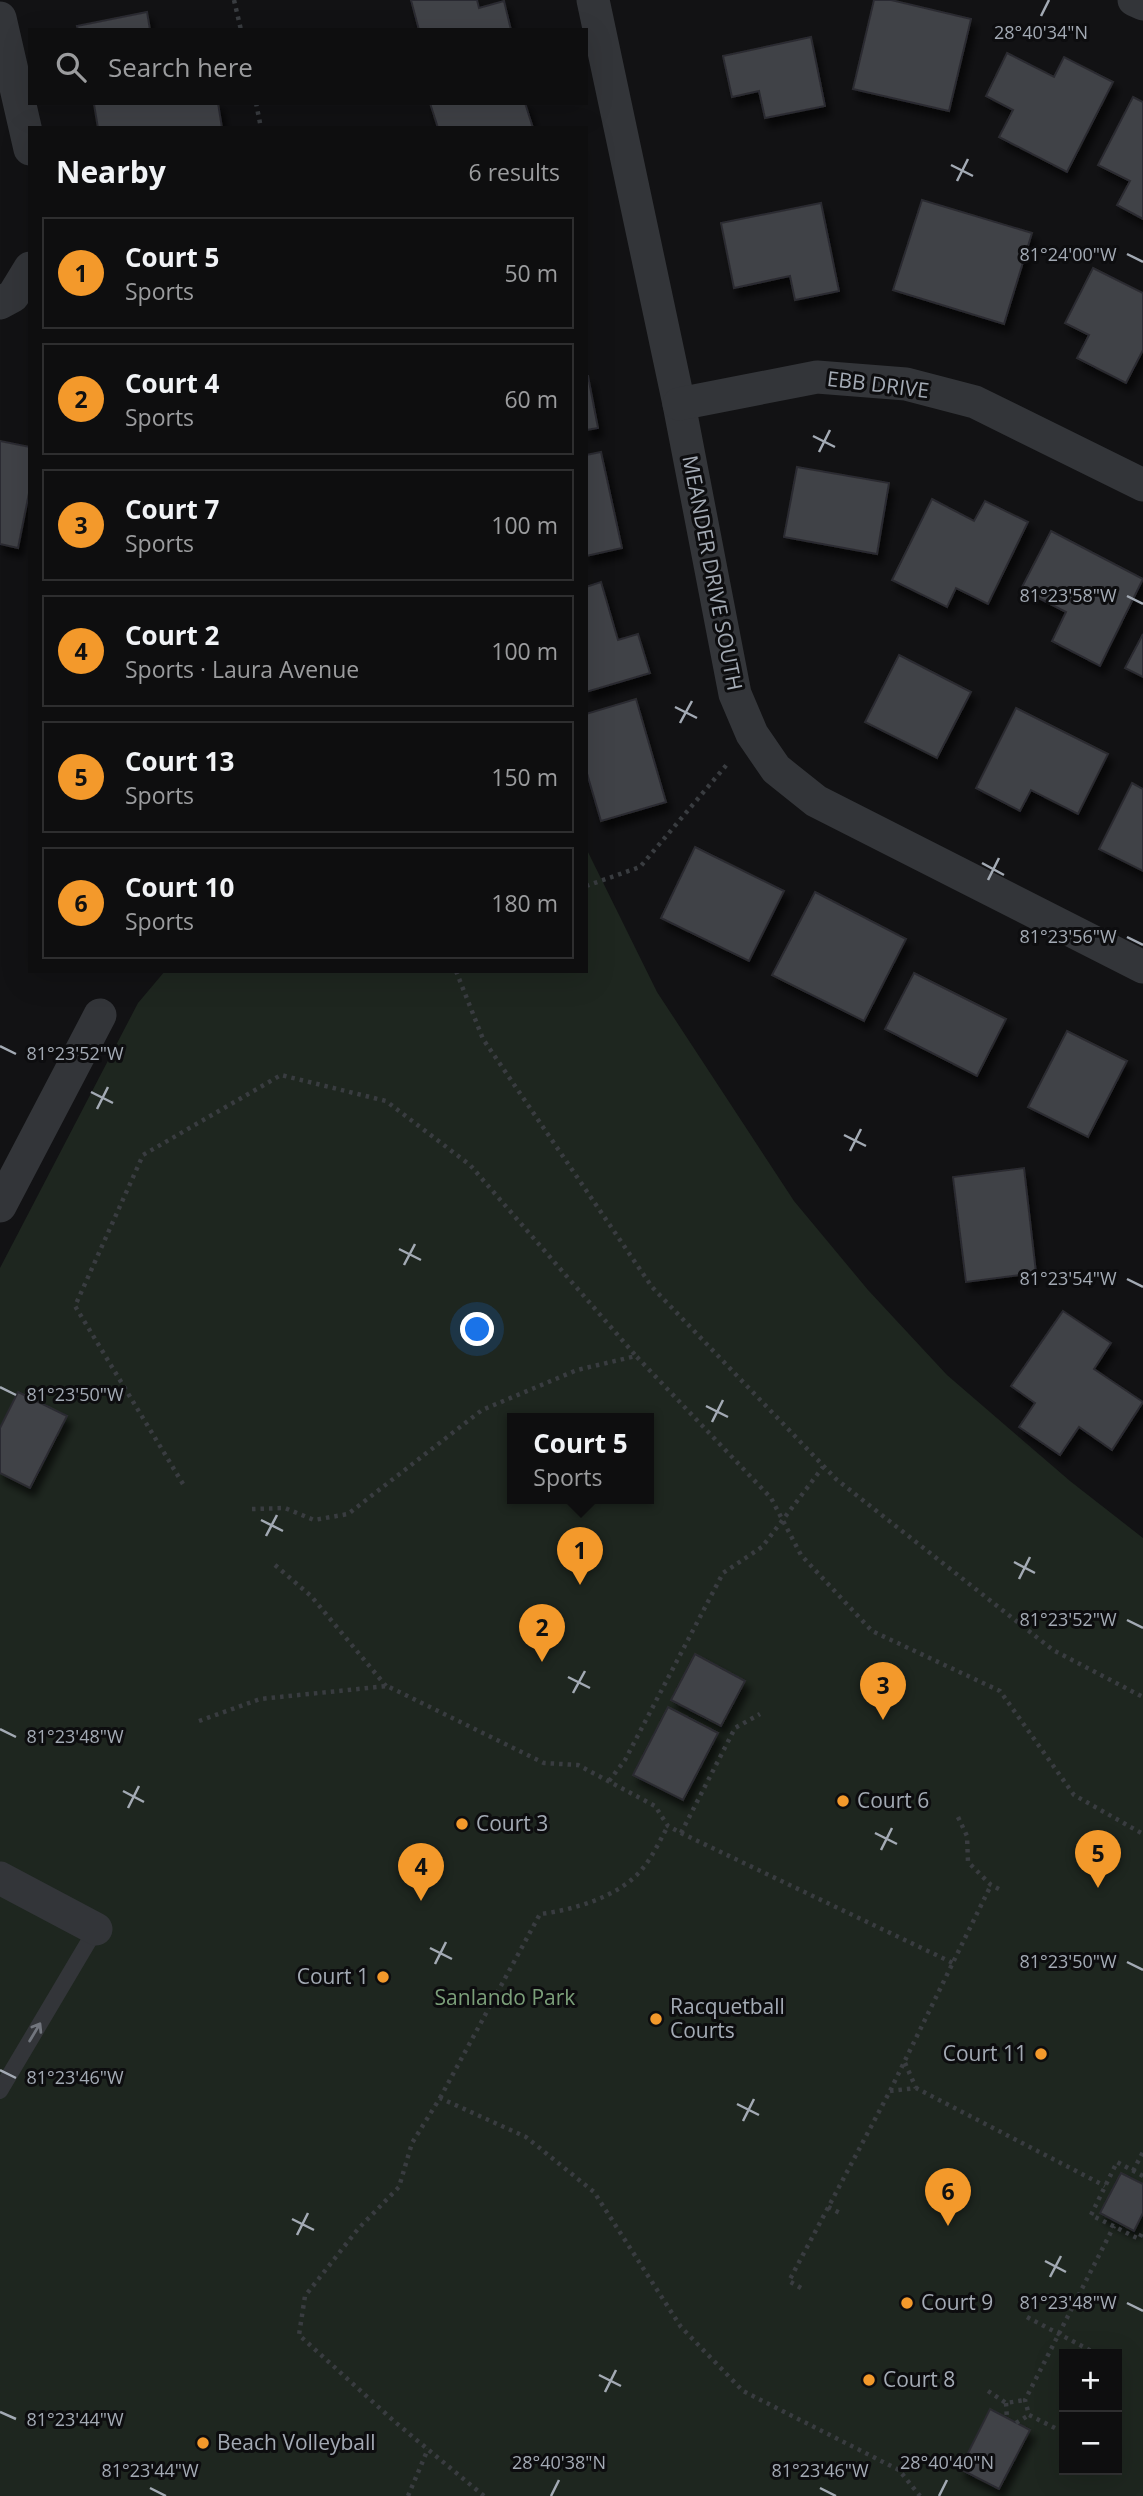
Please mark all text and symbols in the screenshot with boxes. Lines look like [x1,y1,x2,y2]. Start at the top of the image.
text: 28°40'34"N [994,20,1088,44]
search box [28,28,588,105]
icon: search [52,48,90,86]
text: Search here [108,49,253,85]
text: Nearby [56,151,166,192]
text: 6 results [469,156,560,188]
text: Court 5 [125,239,219,275]
text: 81°24'00"W [1019,242,1117,266]
text: 1 [74,257,88,289]
text: 50 m [504,257,558,289]
text: Sports [125,275,194,307]
street label: EBB DRIVE [826,364,931,404]
text: Court 4 [125,365,219,401]
text: 2 [74,383,88,415]
text: 60 m [504,383,558,415]
text: Sports [125,401,194,433]
street label: MEANDER DRIVE SOUTH [676,453,750,693]
text: Court 7 [125,491,219,527]
text: 3 [74,509,88,541]
text: 100 m [491,509,558,541]
text: Sports [125,527,194,559]
text: 81°23'58"W [1019,583,1117,607]
text: Court 2 [125,617,219,653]
text: 4 [74,635,88,667]
text: 100 m [491,635,558,667]
text: Sports · Laura Avenue [125,653,359,685]
text: Court 13 [125,743,234,779]
text: 5 [74,761,88,793]
text: 150 m [491,761,558,793]
text: Sports [125,779,194,811]
text: Court 10 [125,869,234,905]
text: 6 [74,887,88,919]
text: 180 m [491,887,558,919]
text: Sports [125,905,194,937]
text: 81°23'56"W [1019,924,1117,948]
text: 81°23'52"W [26,1041,124,1065]
text: 81°23'54"W [1019,1266,1117,1290]
your location [460,1312,494,1346]
text: 81°23'50"W [26,1382,124,1406]
popup [507,1413,654,1504]
text: Court 5 [533,1425,628,1461]
text: Sports [533,1461,602,1493]
pin: 1 [557,1527,603,1585]
pin: 2 [519,1604,565,1662]
text: 81°23'52"W [1019,1607,1117,1631]
pin: 3 [860,1662,906,1720]
text: 81°23'48"W [26,1724,124,1748]
place label: Court 6 [857,1786,929,1814]
marker: Court 6 [835,1793,851,1809]
place label: Court 3 [476,1809,548,1837]
marker: Court 3 [454,1816,470,1832]
pin: 5 [1075,1830,1121,1888]
pin: 4 [398,1843,444,1901]
text: 81°23'50"W [1019,1949,1117,1973]
place label: Court 1 [297,1962,369,1990]
marker: Court 1 [375,1969,391,1985]
park label: Sanlando Park [435,1983,575,2011]
place label: Racquetball Courts [670,1992,785,2044]
marker: Racquetball Courts [648,2011,664,2027]
one-way arrow [29,2022,42,2043]
place label: Court 11 [943,2039,1027,2067]
marker: Court 11 [1033,2046,1049,2062]
text: 81°23'46"W [26,2065,124,2089]
pin: 6 [925,2168,971,2226]
place label: Court 9 [921,2288,993,2316]
text: 81°23'48"W [1019,2290,1117,2314]
marker: Court 9 [899,2295,915,2311]
map controls [1059,2349,1122,2475]
button: + [1059,2349,1122,2412]
place label: Court 8 [883,2365,955,2393]
marker: Court 8 [861,2372,877,2388]
text: 81°23'44"W [26,2407,124,2431]
button: − [1059,2412,1122,2475]
place label: Beach Volleyball [217,2428,376,2456]
marker: Beach Volleyball [195,2435,211,2451]
text: 28°40'38"N [512,2450,606,2474]
text: 28°40'40"N [900,2450,994,2474]
text: 81°23'44"W [101,2458,199,2482]
text: 81°23'46"W [771,2458,869,2482]

